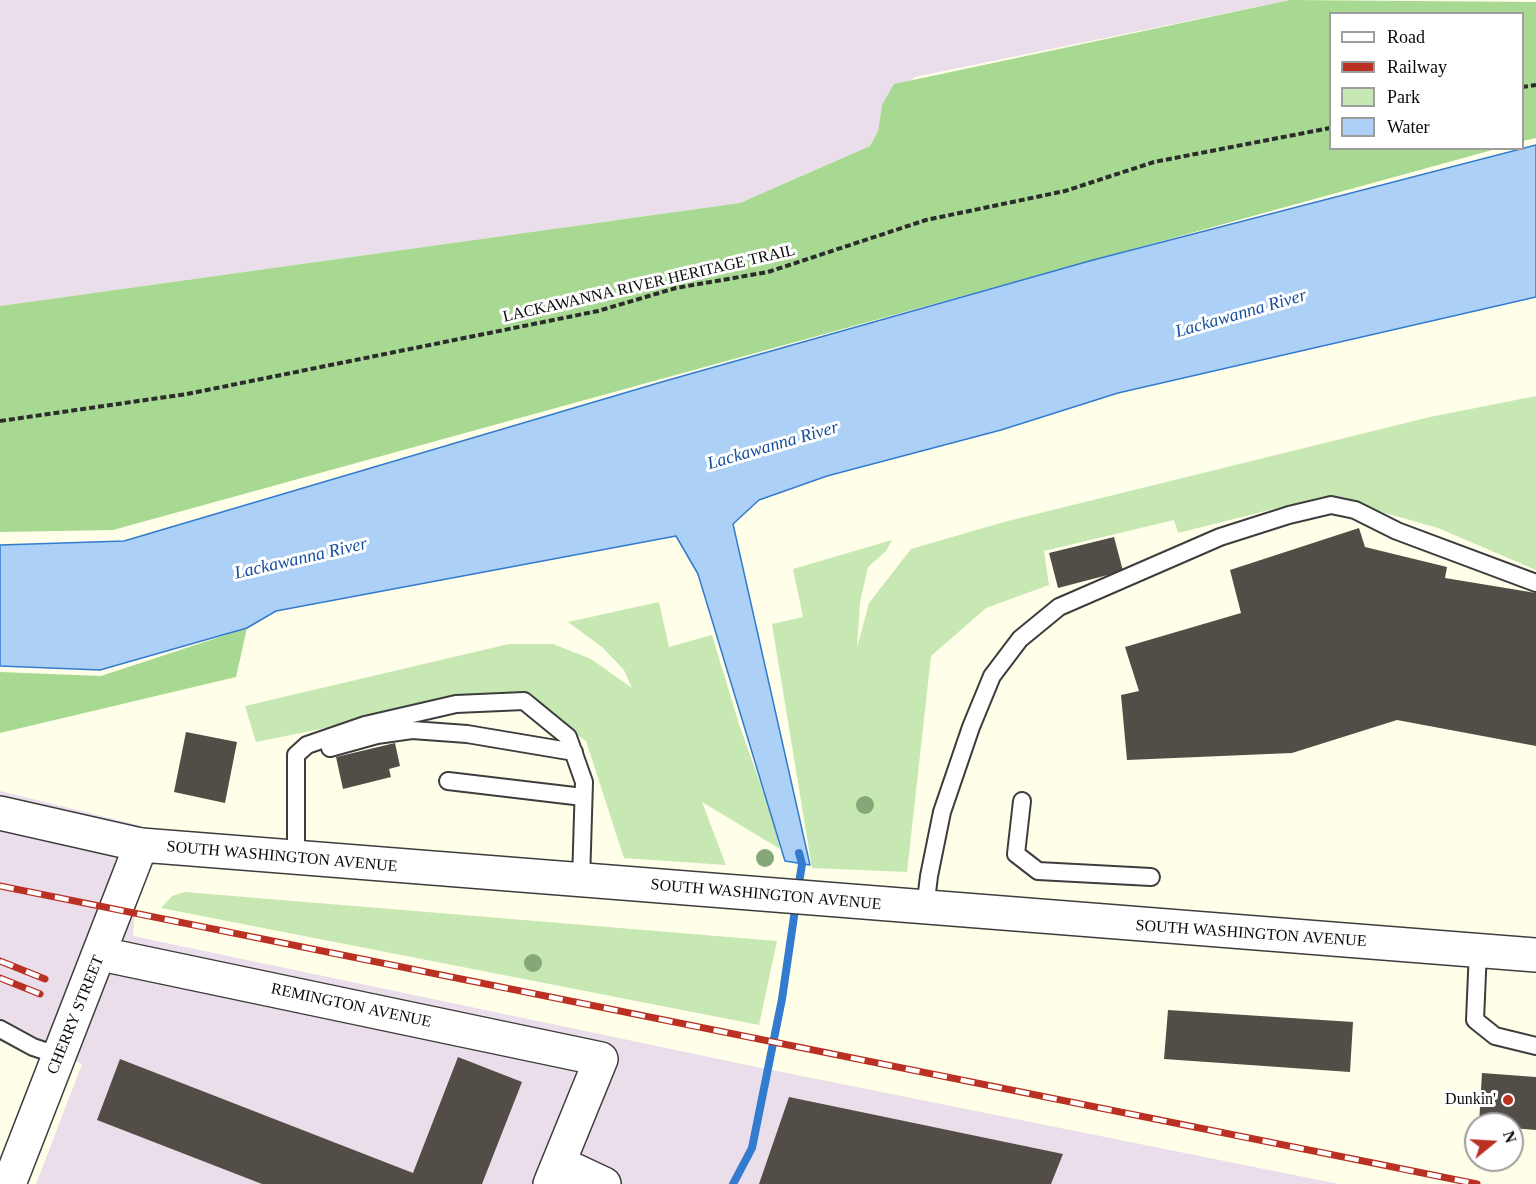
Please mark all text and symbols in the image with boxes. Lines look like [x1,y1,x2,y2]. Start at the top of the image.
legend [1329,12,1524,150]
text: Road [1387,27,1425,47]
text: Railway [1387,57,1447,77]
text: Park [1387,87,1420,107]
text: Water [1387,117,1430,137]
street label: LACKAWANNA RIVER HERITAGE TRAIL [501,241,797,327]
water label: Lackawanna River [1173,285,1309,343]
water label: Lackawanna River [705,417,841,475]
water label: Lackawanna River [233,533,369,585]
street label: SOUTH WASHINGTON AVENUE [166,837,398,877]
street label: SOUTH WASHINGTON AVENUE [650,875,882,915]
street label: SOUTH WASHINGTON AVENUE [1135,916,1367,952]
street label: CHERRY STREET [43,953,109,1077]
street label: REMINGTON AVENUE [269,980,433,1032]
place label: Dunkin' [1445,1090,1496,1110]
marker: Dunkin' [1501,1093,1515,1107]
north arrow [1464,1112,1524,1172]
text: N [1500,1129,1520,1145]

